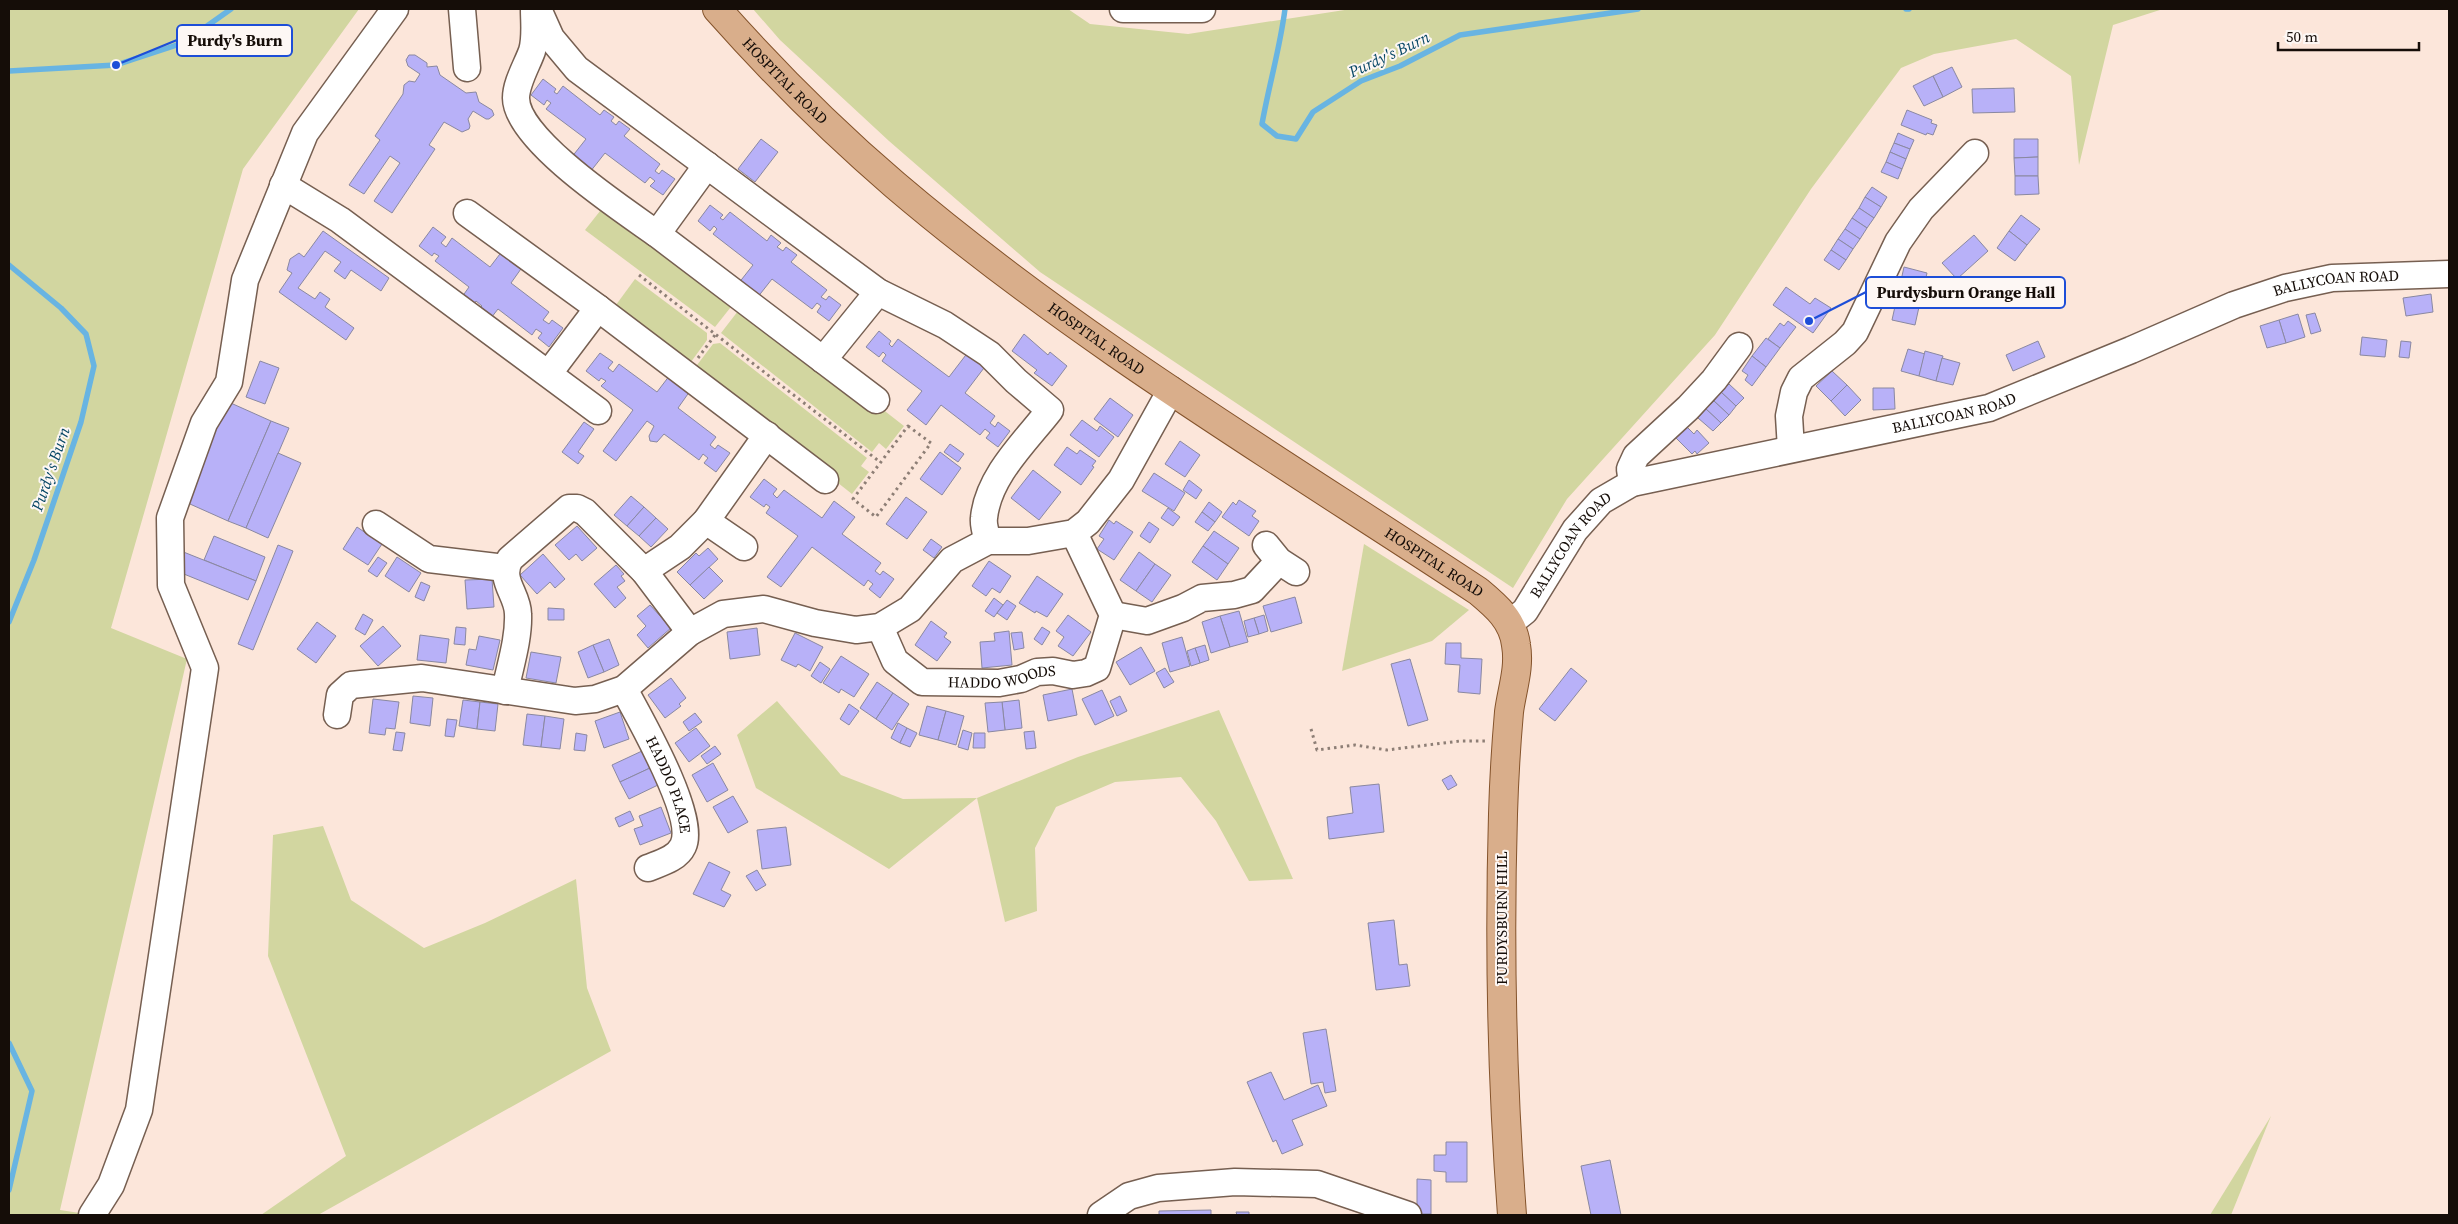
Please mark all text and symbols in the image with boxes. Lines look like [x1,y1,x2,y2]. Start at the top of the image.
scale bar [2278,20,2419,52]
callout: Purdy's Burn [177,25,292,56]
water label: Purdy's Burn [1344,26,1433,83]
text: 50 m [2286,26,2318,47]
text: Purdy's Burn [187,29,283,51]
street label: HOSPITAL ROAD [738,33,833,129]
street label: BALLYCOAN ROAD [2270,265,2399,301]
callout: Purdysburn Orange Hall [1866,277,2065,308]
text: Purdysburn Orange Hall [1877,281,2055,303]
street label: HOSPITAL ROAD [1044,297,1149,380]
street label: BALLYCOAN ROAD [1890,387,2019,438]
water label: Purdy's Burn [25,424,75,515]
street label: BALLYCOAN ROAD [1525,486,1615,602]
street label: HOSPITAL ROAD [1381,522,1488,602]
street label: HADDO WOODS [948,660,1056,693]
street label: HADDO PLACE [641,732,696,834]
street label: PURDYSBURN HILL [1491,851,1512,985]

